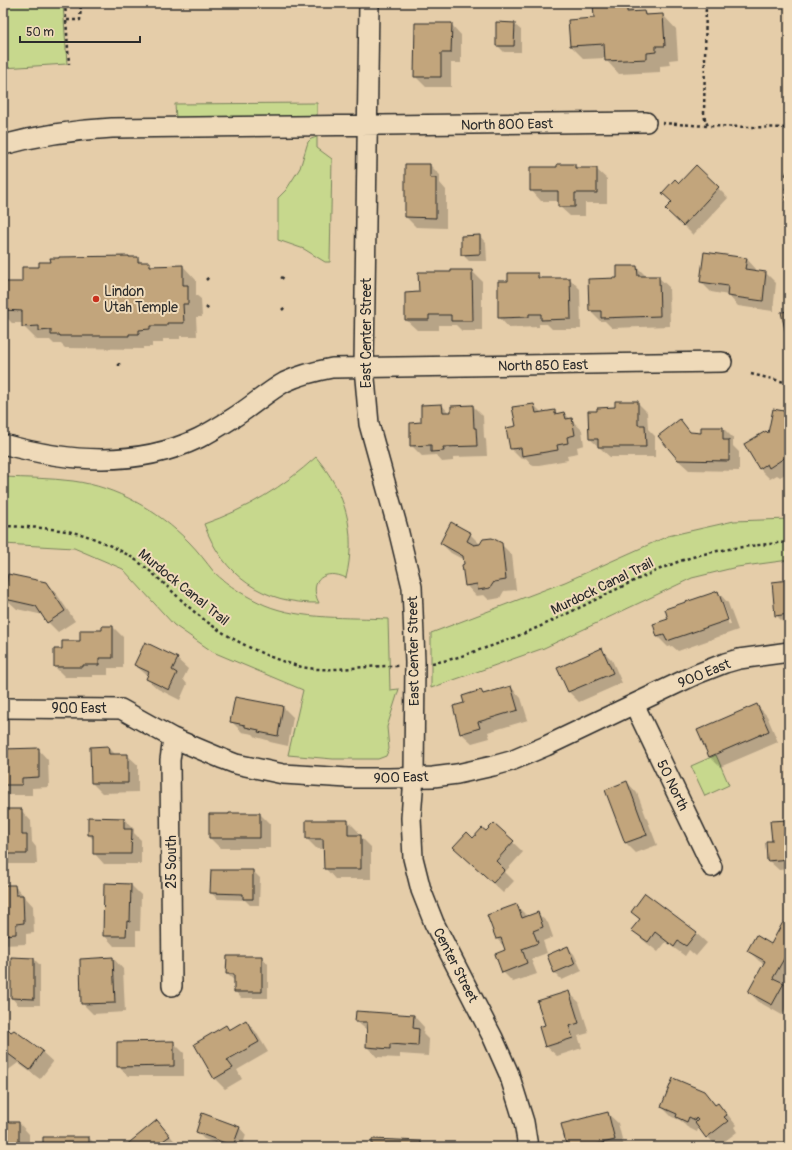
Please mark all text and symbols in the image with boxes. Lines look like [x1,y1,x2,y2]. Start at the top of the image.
scale bar [20,18,140,44]
text: 50 m [26,25,54,40]
street label: North 800 East [461,115,554,134]
street label: East Center Street [358,277,375,388]
place label: Lindon Utah Temple [104,283,178,316]
marker: Lindon Utah Temple [91,294,101,304]
street label: North 850 East [498,356,589,375]
street label: Murdock Canal Trail [135,545,233,629]
street label: Murdock Canal Trail [548,554,656,619]
street label: East Center Street [404,595,423,706]
street label: 900 East [675,655,733,692]
street label: 900 East [51,700,107,717]
street label: 50 North [653,757,692,813]
street label: 900 East [373,768,429,787]
street label: 25 South [163,835,180,889]
street label: Center Street [429,925,482,1006]

